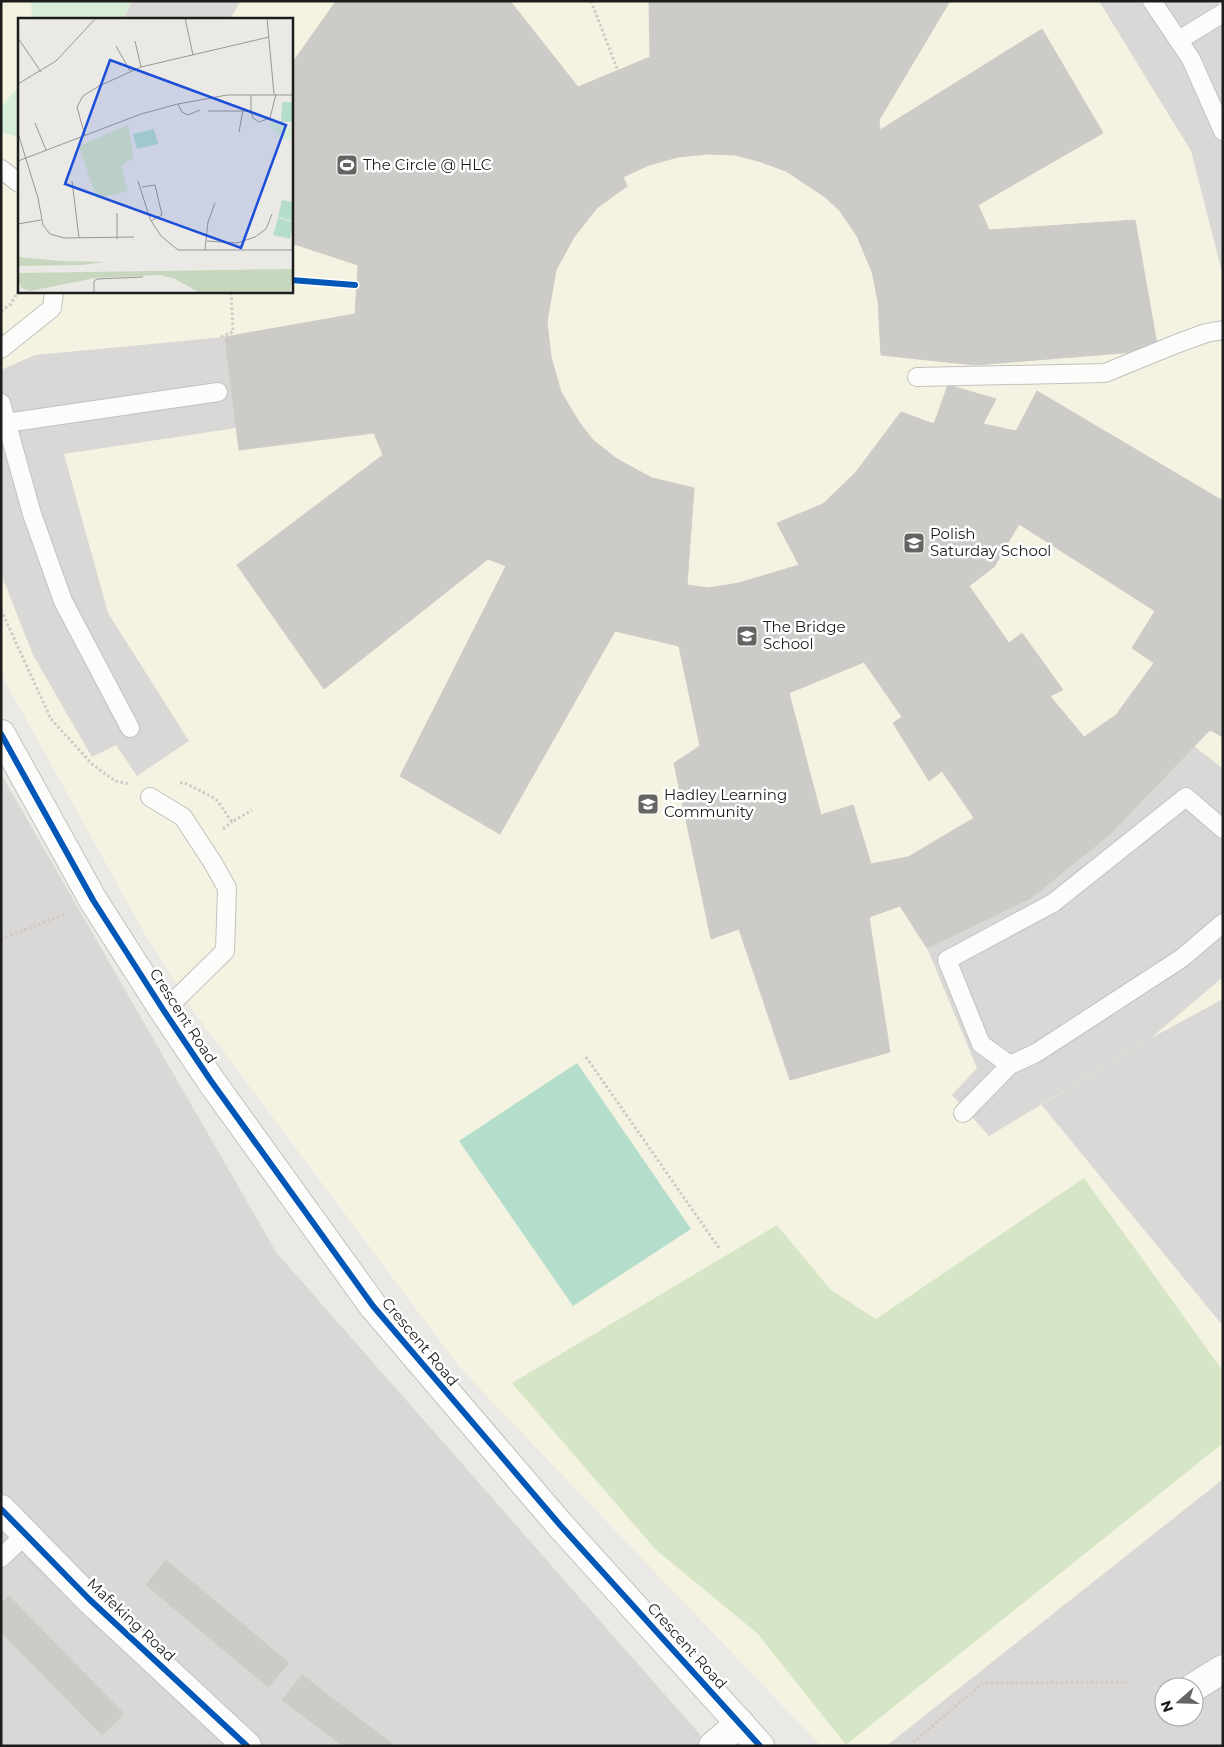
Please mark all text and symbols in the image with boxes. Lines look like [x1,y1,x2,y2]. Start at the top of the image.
inset map [18,18,292,292]
sports icon: The Circle @ HLC [335,153,359,177]
place label: The Circle @ HLC [363,155,492,174]
place label: Polish Saturday School [930,524,1051,560]
school or university icon: Polish Saturday School [902,531,926,555]
place label: The Bridge School [763,617,846,653]
school or university icon: The Bridge School [735,624,759,648]
place label: Hadley Learning Community [664,785,787,821]
school or university icon: Hadley Learning Community [636,792,660,816]
street label: Crescent Road [146,965,221,1067]
street label: Crescent Road [378,1294,463,1390]
street label: Mafeking Road [83,1574,179,1665]
street label: Crescent Road [644,1599,731,1693]
north arrow [1154,1677,1204,1727]
text: N [1156,1698,1177,1715]

